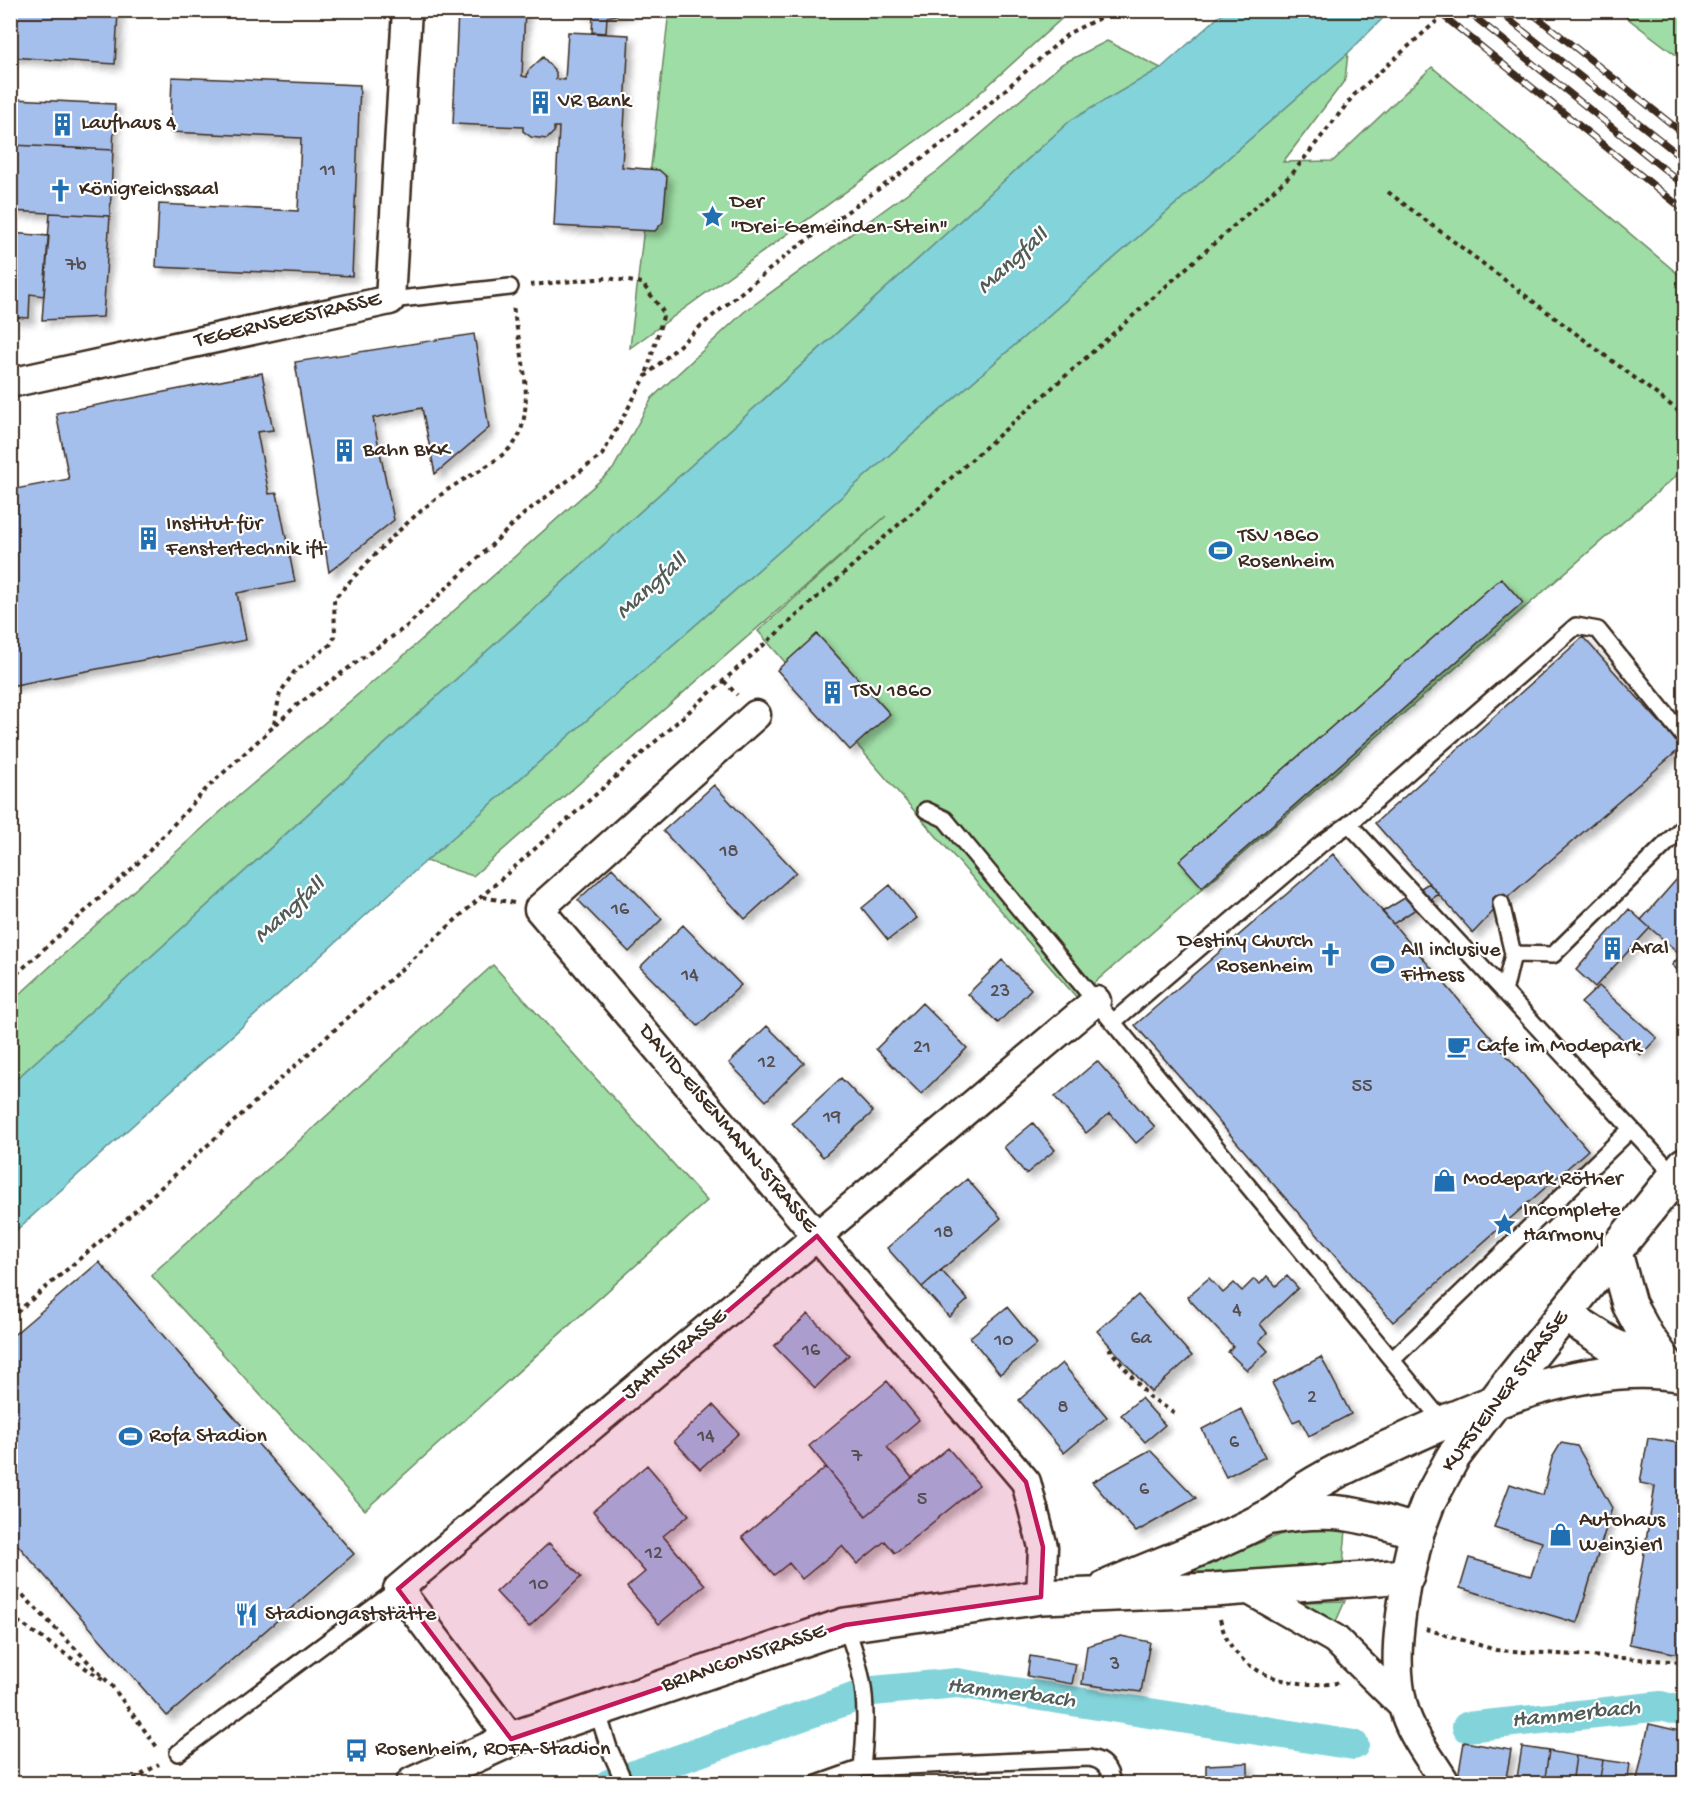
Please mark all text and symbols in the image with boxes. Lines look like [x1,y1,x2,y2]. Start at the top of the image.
building icon: VR Bank [527,89,553,115]
place label: VR Bank [557,89,633,115]
building icon: Laufhaus 4 [50,111,76,137]
place label: Laufhaus 4 [81,111,177,137]
house number: 11 [319,160,336,183]
church icon: Königreichssaal [48,177,74,203]
place label: Königreichssaal [79,177,219,203]
place label: Der "Drei-Gemeinden-Stein" [728,190,948,241]
place icon: Der "Drei-Gemeinden-Stein" [699,203,725,229]
water label: Mangfall [971,221,1056,302]
house number: 7b [65,255,87,278]
street label: TEGERNSEESTRASSE [190,287,385,356]
building icon: Bahn BKK [332,438,358,464]
place label: Bahn BKK [362,438,452,464]
place label: Institut für Fenstertechnik ift [165,512,328,563]
place label: TSV 1860 Rosenheim [1236,524,1335,575]
building icon: Institut für Fenstertechnik ift [135,525,161,551]
sports icon: TSV 1860 Rosenheim [1207,537,1233,563]
water label: Mangfall [610,546,695,627]
building icon: TSV 1860 [820,679,846,705]
place label: TSV 1860 [849,679,932,705]
house number: 18 [718,841,739,864]
water label: Mangfall [248,870,333,951]
house number: 16 [610,899,630,922]
place label: Destiny Church Rosenheim [1176,929,1313,980]
building icon: Aral [1600,936,1626,962]
place label: Aral [1631,936,1669,962]
place label: All inclusive Fitness [1400,938,1501,989]
church icon: Destiny Church Rosenheim [1318,942,1344,968]
sports icon: All inclusive Fitness [1370,951,1396,977]
house number: 14 [680,965,699,988]
house number: 23 [990,981,1010,1004]
street label: DAVID-EISENMANN-STRASSE [631,1018,823,1240]
cafe icon: Cafe im Modepark [1446,1034,1472,1060]
place label: Cafe im Modepark [1477,1034,1644,1060]
house number: 21 [913,1037,931,1060]
house number: 12 [757,1052,776,1075]
house number: 55 [1351,1076,1373,1099]
house number: 19 [822,1107,841,1130]
shop icon: Modepark Röther [1432,1167,1458,1193]
place label: Modepark Röther [1463,1167,1625,1193]
place label: Incomplete Harmony [1523,1198,1621,1249]
place icon: Incomplete Harmony [1492,1211,1518,1237]
house number: 18 [933,1222,954,1245]
house number: 4 [1232,1300,1242,1323]
street label: JAHNSTRASSE [617,1303,734,1406]
street label: KUFSTEINER STRASSE [1437,1305,1576,1478]
house number: 6a [1130,1328,1153,1351]
house number: 10 [993,1330,1014,1353]
house number: 16 [801,1340,821,1363]
house number: 2 [1307,1387,1317,1410]
house number: 8 [1058,1397,1069,1420]
sports icon: Rofa Stadion [118,1424,144,1450]
place label: Rofa Stadion [149,1424,268,1450]
house number: 14 [696,1426,715,1449]
house number: 6 [1229,1432,1240,1455]
house number: 7 [851,1446,863,1469]
house number: 6 [1139,1479,1150,1502]
house number: 5 [917,1489,927,1512]
place label: Autohaus Weinzierl [1579,1508,1666,1559]
shop icon: Autohaus Weinzierl [1548,1521,1574,1547]
house number: 12 [644,1543,663,1566]
house number: 10 [528,1574,549,1597]
restaurant icon: Stadiongaststätte [234,1602,260,1628]
place label: Stadiongaststätte [265,1602,437,1628]
street label: BRIANCONSTRASSE [657,1618,831,1700]
house number: 3 [1109,1654,1120,1677]
water label: Hammerbach [945,1672,1078,1716]
water label: Hammerbach [1510,1694,1643,1736]
bus stop icon: Rosenheim, ROFA-Stadion [344,1737,370,1763]
place label: Rosenheim, ROFA-Stadion [375,1737,611,1763]

